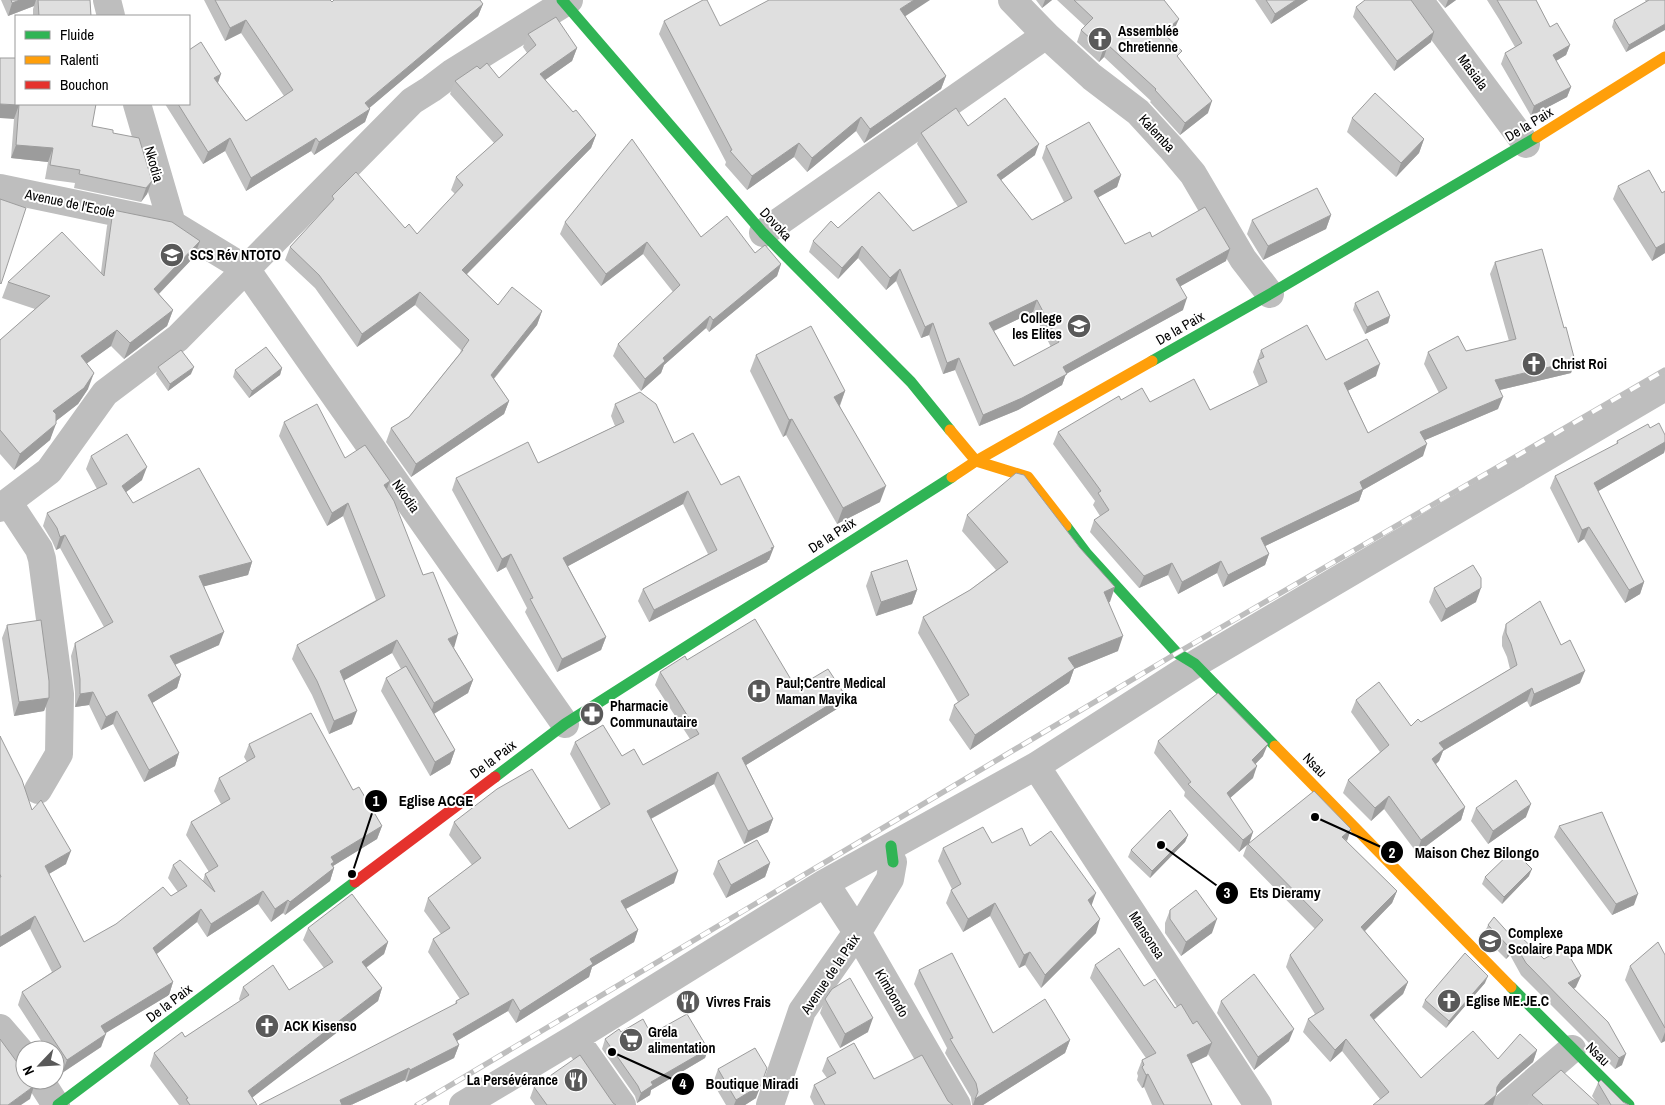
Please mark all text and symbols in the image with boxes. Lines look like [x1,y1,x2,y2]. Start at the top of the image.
legend [15,15,190,105]
place label: Assemblée Chretienne [1118,22,1179,56]
text: Fluide [60,24,94,45]
church icon: Assemblée Chretienne [1087,26,1113,52]
text: Ralenti [60,49,99,70]
street label: Masiala [1454,51,1493,94]
text: Bouchon [60,74,109,95]
street label: De la Paix [1502,103,1557,145]
street label: Kalemba [1135,110,1179,156]
street label: Nkodia [140,144,168,185]
street label: Avenue de l'Ecole [22,184,117,221]
street label: Dovoka [756,204,796,245]
school or university icon: SCS Rév NTOTO [159,242,185,268]
place label: SCS Rév NTOTO [190,246,281,264]
street label: De la Paix [1153,307,1208,349]
place label: College les Elites [1012,309,1062,343]
school or university icon: College les Elites [1066,313,1092,339]
church icon: Christ Roi [1521,351,1547,377]
place label: Christ Roi [1552,355,1607,373]
street label: Nkodia [388,476,424,517]
street label: De la Paix [805,513,859,557]
place label: Paul;Centre Medical Maman Mayika [776,674,886,708]
hospital icon: Paul;Centre Medical Maman Mayika [746,678,772,704]
place label: Pharmacie Communautaire [610,697,697,731]
pharmacy icon: Pharmacie Communautaire [579,701,605,727]
street label: De la Paix [466,736,520,782]
street label: Nsau [1299,749,1331,781]
callout: Eglise ACGE [363,786,483,816]
text: 1 [373,790,380,811]
text: Eglise ACGE [399,790,473,811]
callout: Maison Chez Bilongo [1380,837,1549,867]
text: 2 [1389,842,1396,863]
text: Maison Chez Bilongo [1415,842,1539,863]
callout: Ets Dieramy [1214,878,1330,908]
text: 3 [1224,882,1231,903]
text: Ets Dieramy [1249,882,1321,903]
street label: Mansonsa [1125,908,1169,963]
place label: Complexe Scolaire Papa MDK [1508,924,1613,958]
school or university icon: Complexe Scolaire Papa MDK [1477,928,1503,954]
street label: Avenue de la Paix [796,930,864,1018]
street label: Kimbondo [871,966,913,1020]
street label: De la Paix [142,980,196,1026]
church icon: Eglise ME.JE.C [1436,988,1462,1014]
restaurant icon: Vivres Frais [675,989,701,1015]
place label: Eglise ME.JE.C [1466,992,1549,1010]
place label: Vivres Frais [706,993,771,1011]
church icon: ACK Kisenso [254,1013,280,1039]
place label: ACK Kisenso [284,1017,357,1035]
place label: Grela alimentation [648,1023,716,1057]
supermarket icon: Grela alimentation [618,1027,644,1053]
street label: Nsau [1582,1038,1614,1070]
north arrow [15,1040,65,1090]
text: N [18,1063,38,1078]
restaurant icon: La Persévérance [563,1067,589,1093]
callout: Boutique Miradi [671,1069,809,1099]
place label: La Persévérance [467,1071,558,1089]
text: 4 [680,1073,687,1094]
text: Boutique Miradi [706,1073,798,1094]

